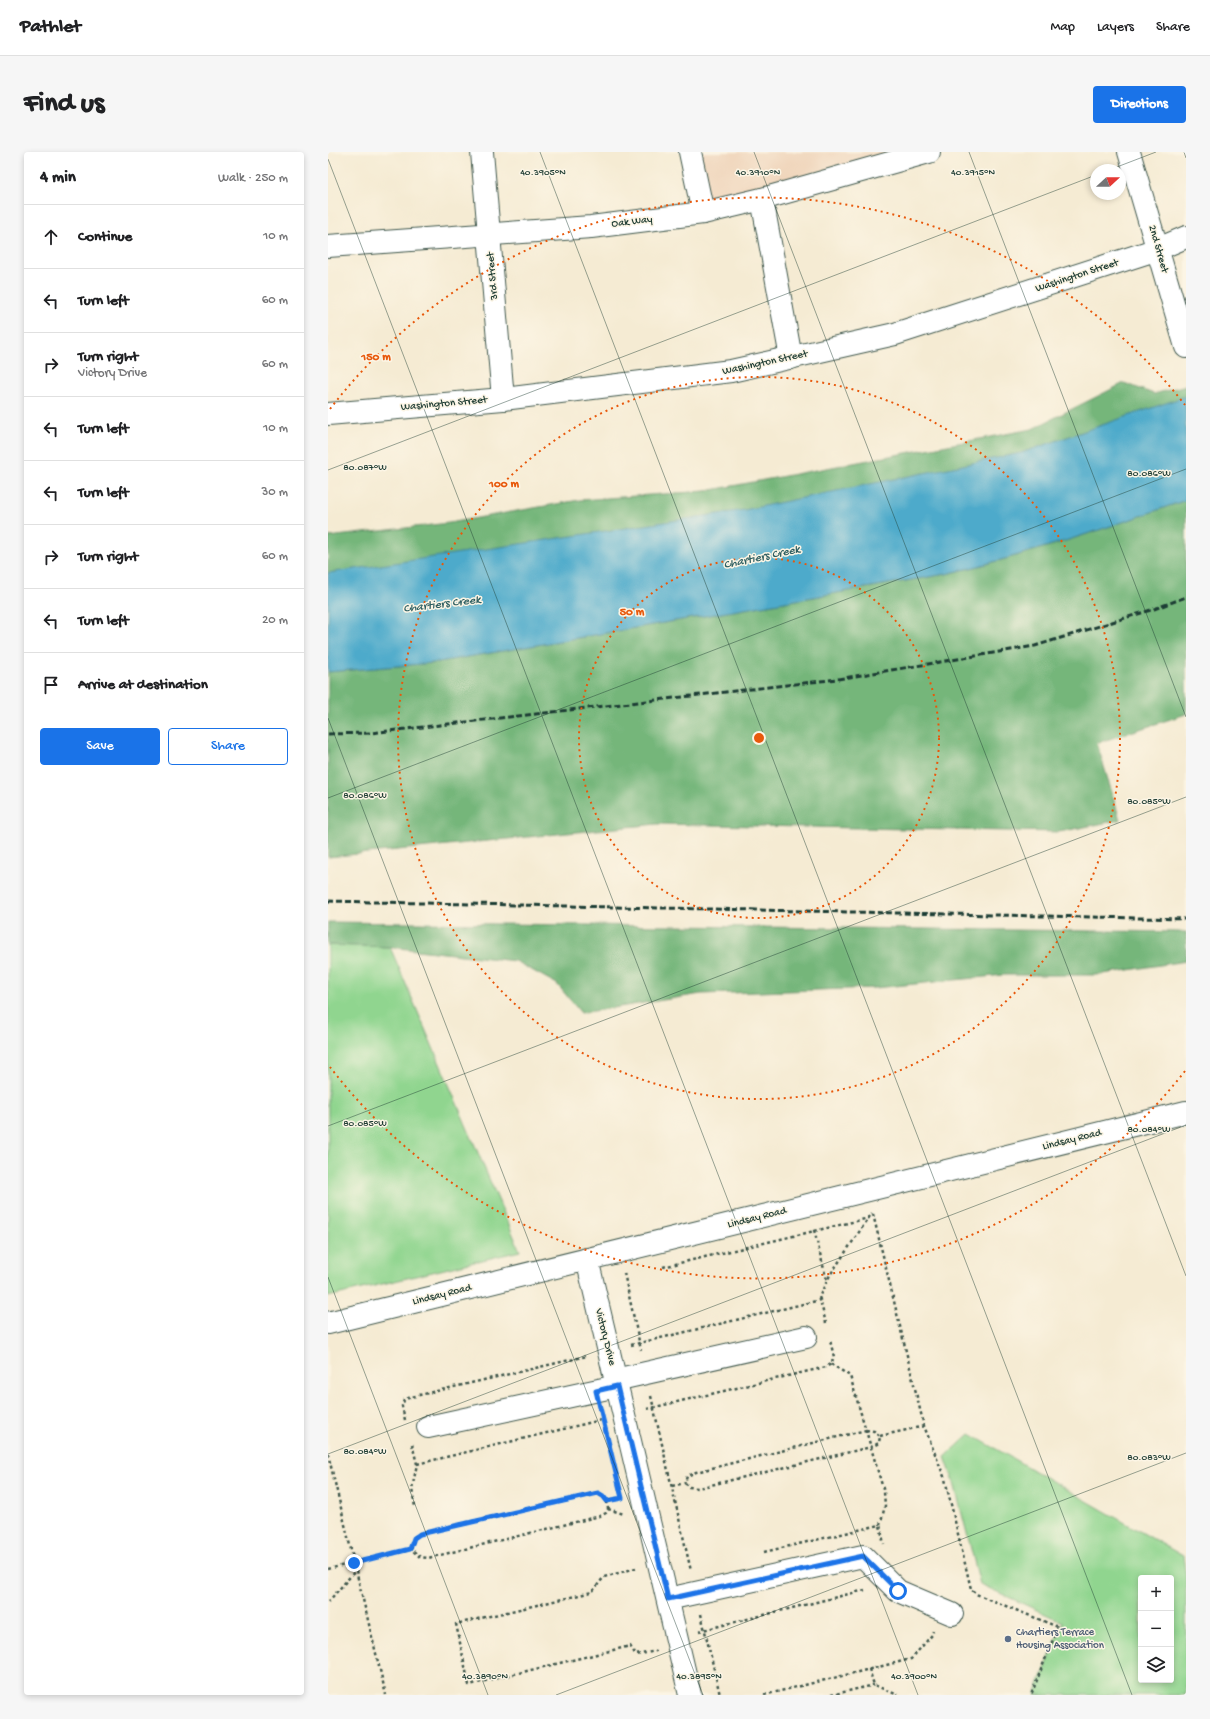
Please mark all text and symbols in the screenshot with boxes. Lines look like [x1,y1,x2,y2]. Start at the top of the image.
text: Pathlet [20,16,81,39]
text: Map [1051,19,1075,36]
text: Layers [1097,19,1134,36]
text: Share [1156,19,1190,36]
button: Directions [1093,86,1186,123]
text: Find us [24,88,104,121]
north arrow [1090,164,1126,200]
text: 40.3905°N [520,167,566,179]
text: 40.3910°N [736,167,781,179]
text: 40.3915°N [951,167,996,179]
text: 4 min [40,168,76,188]
text: Walk · 250 m [218,171,288,186]
street label: Oak Way [611,213,654,230]
street label: 2nd Street [1145,224,1171,276]
icon: ahead [40,226,62,248]
text: Continue [78,228,132,246]
text: 10 m [263,229,288,244]
street label: 3rd Street [485,250,501,301]
street label: Washington Street [1034,256,1121,295]
icon: left [40,290,62,312]
text: Turn left [78,292,129,310]
text: 60 m [262,293,288,308]
text: Turn right [78,348,138,366]
street label: Washington Street [721,348,810,378]
text: 150 m [360,351,391,365]
icon: right [40,354,62,376]
text: 60 m [262,357,288,372]
text: Victory Drive [78,366,147,381]
street label: Washington Street [400,394,489,414]
icon: left [40,418,62,440]
text: Turn left [78,420,129,438]
text: 10 m [263,421,288,436]
text: 80.087°W [343,462,387,474]
text: 80.086°W [1127,468,1171,480]
text: 100 m [488,478,519,492]
icon: left [40,482,62,504]
text: Turn left [78,484,129,502]
text: 30 m [262,485,288,500]
water label: Chartiers Creek [723,543,803,573]
icon: right [40,546,62,568]
text: Turn right [78,548,138,566]
text: 60 m [262,549,288,564]
water label: Chartiers Creek [403,593,483,617]
text: 50 m [620,606,645,620]
icon: left [40,610,62,632]
text: Turn left [78,612,129,630]
text: 20 m [262,613,288,628]
icon: arrive [40,674,62,696]
text: Arrive at destination [78,676,208,694]
button: Save [40,728,160,765]
button: Share [168,728,288,765]
centre of rings [752,731,766,745]
text: 80.086°W [343,790,387,802]
text: 80.085°W [1127,796,1171,808]
text: 80.085°W [343,1118,387,1130]
text: 80.084°W [1127,1124,1171,1136]
street label: Lindsay Road [1041,1127,1104,1153]
street label: Lindsay Road [726,1205,789,1231]
street label: Lindsay Road [411,1282,474,1308]
street label: Victory Drive [592,1306,618,1367]
text: 80.084°W [343,1446,387,1458]
text: 80.083°W [1127,1452,1171,1464]
route end [345,1554,363,1572]
map controls [1138,1575,1174,1683]
button: + [1138,1575,1174,1611]
route start [889,1582,907,1600]
button: − [1138,1611,1174,1647]
place label: Chartiers Terrace Housing Association [1016,1627,1105,1652]
marker: Chartiers Terrace Housing Association [1003,1634,1013,1644]
button: layers [1138,1647,1174,1683]
text: 40.3890°N [462,1671,508,1683]
text: 40.3895°N [676,1671,722,1683]
text: 40.3900°N [891,1671,938,1683]

